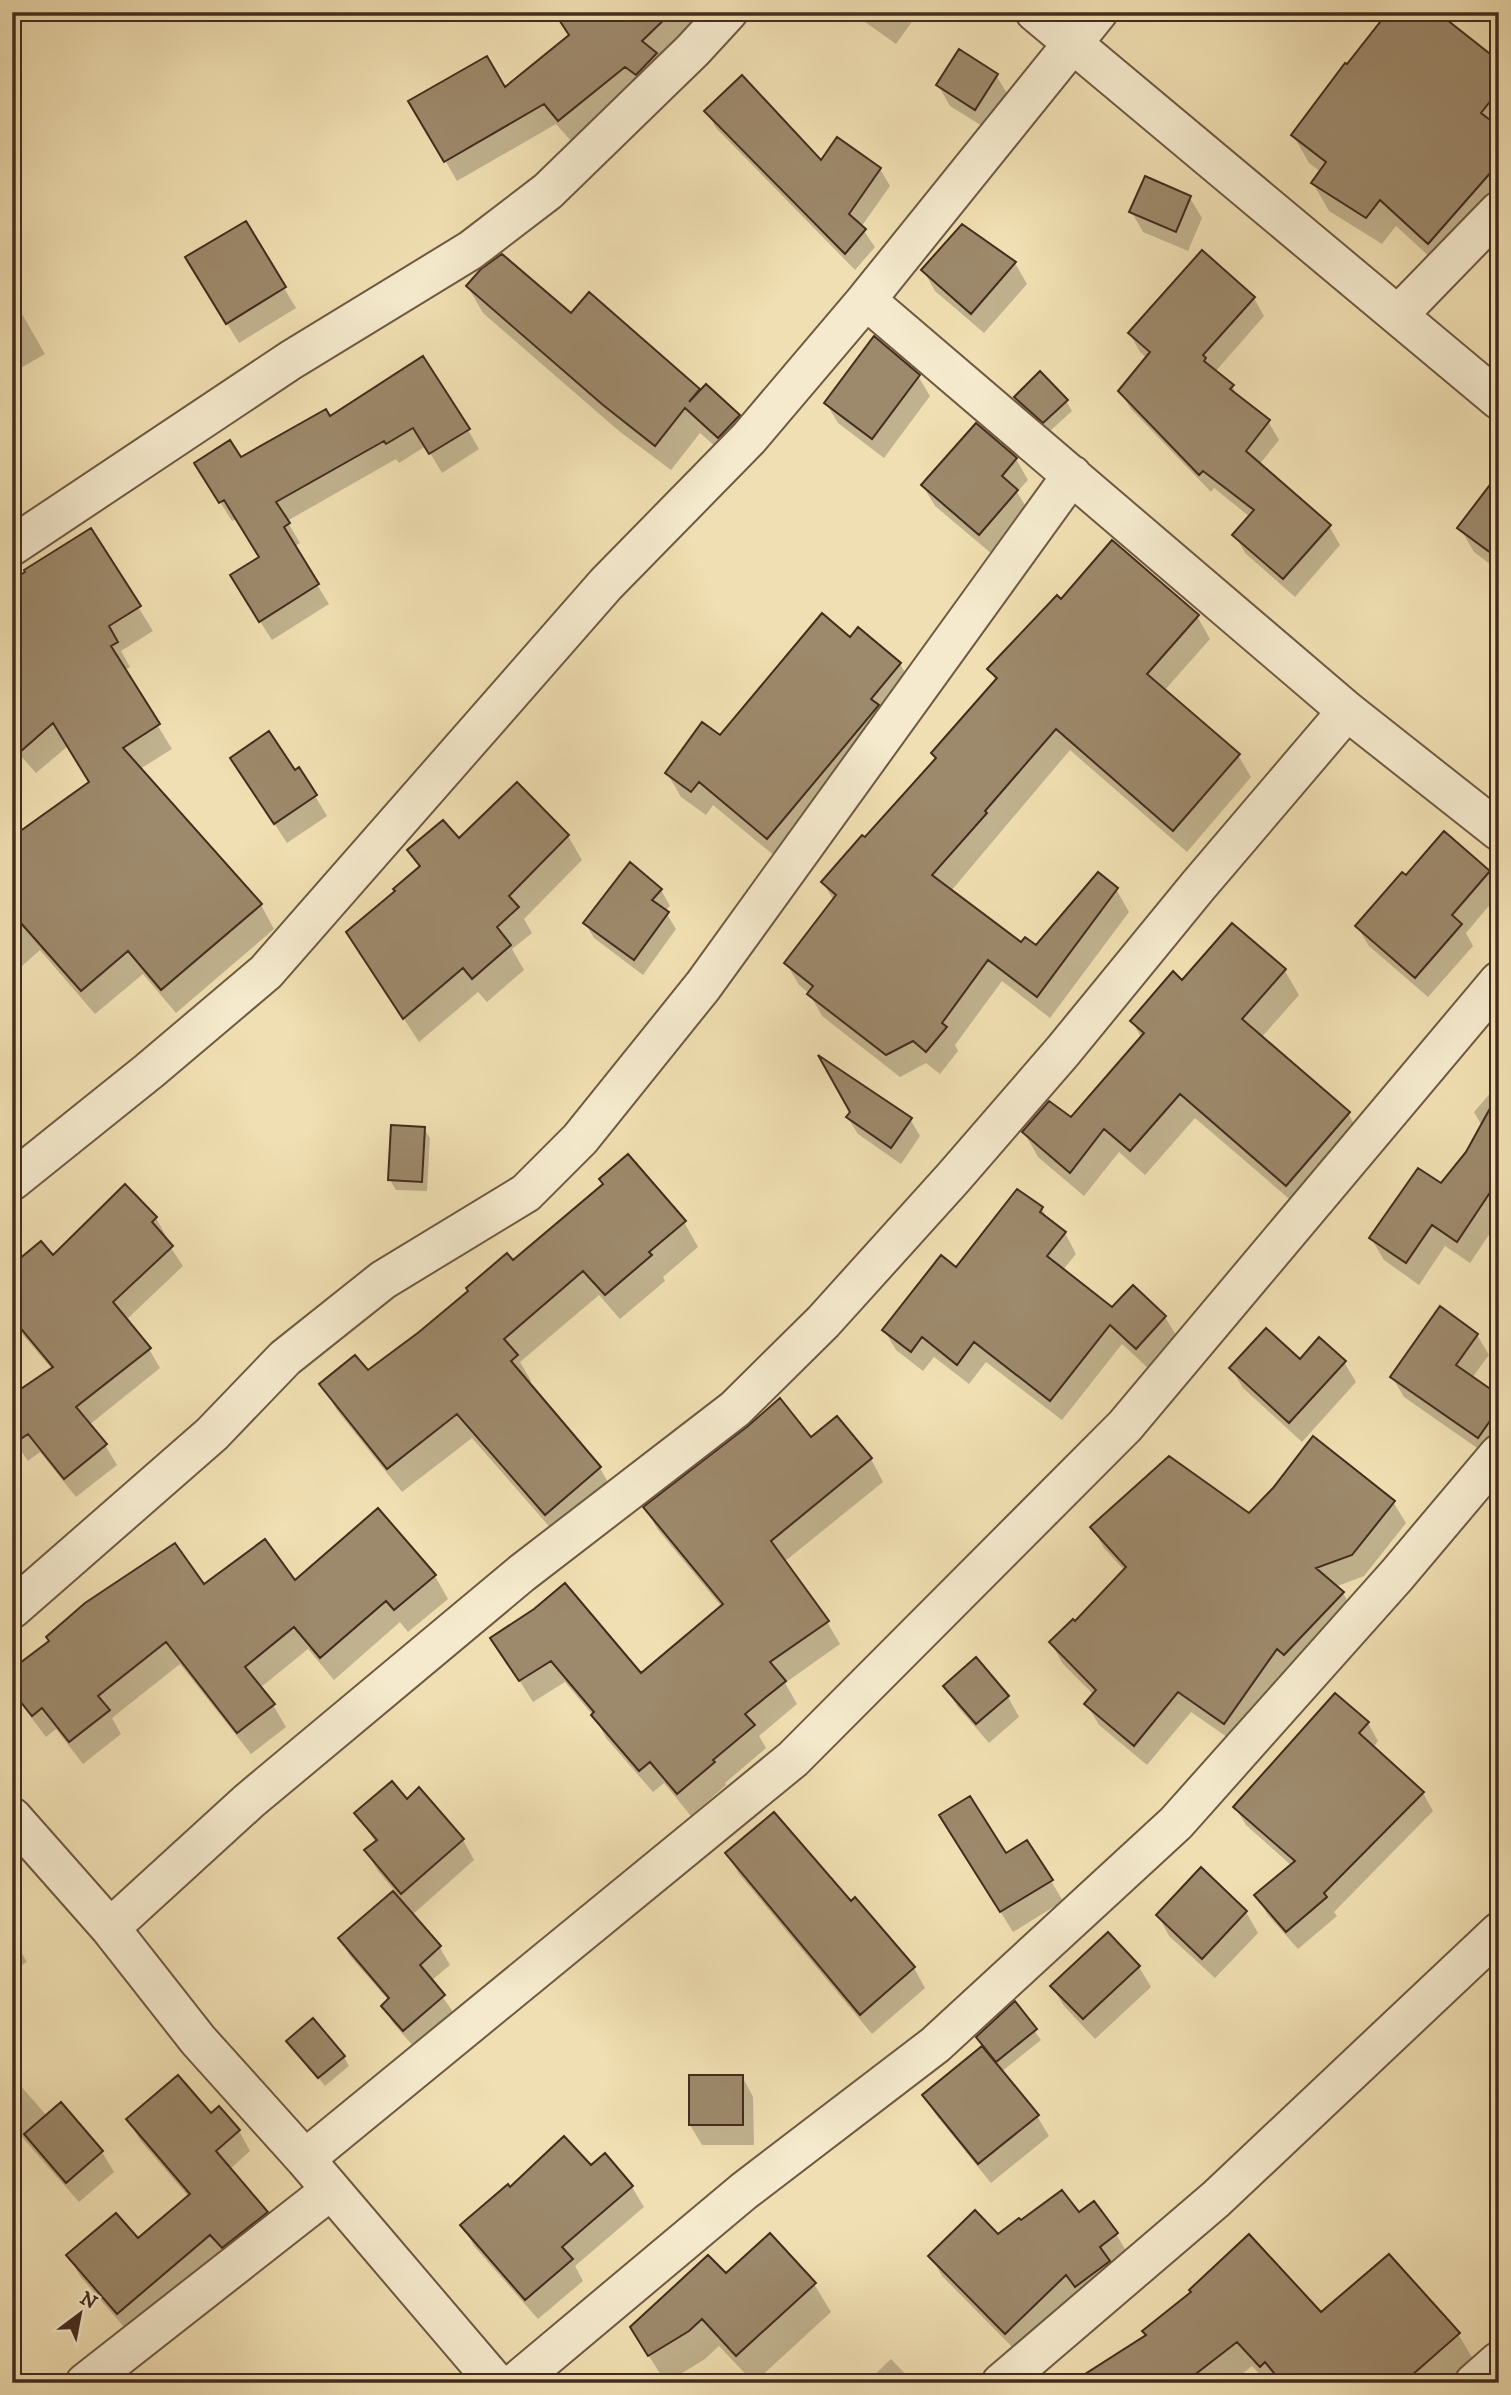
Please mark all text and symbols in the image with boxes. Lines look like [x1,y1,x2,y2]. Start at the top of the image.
north arrow [46,2280,116,2350]
text: N [76,2287,101,2315]

